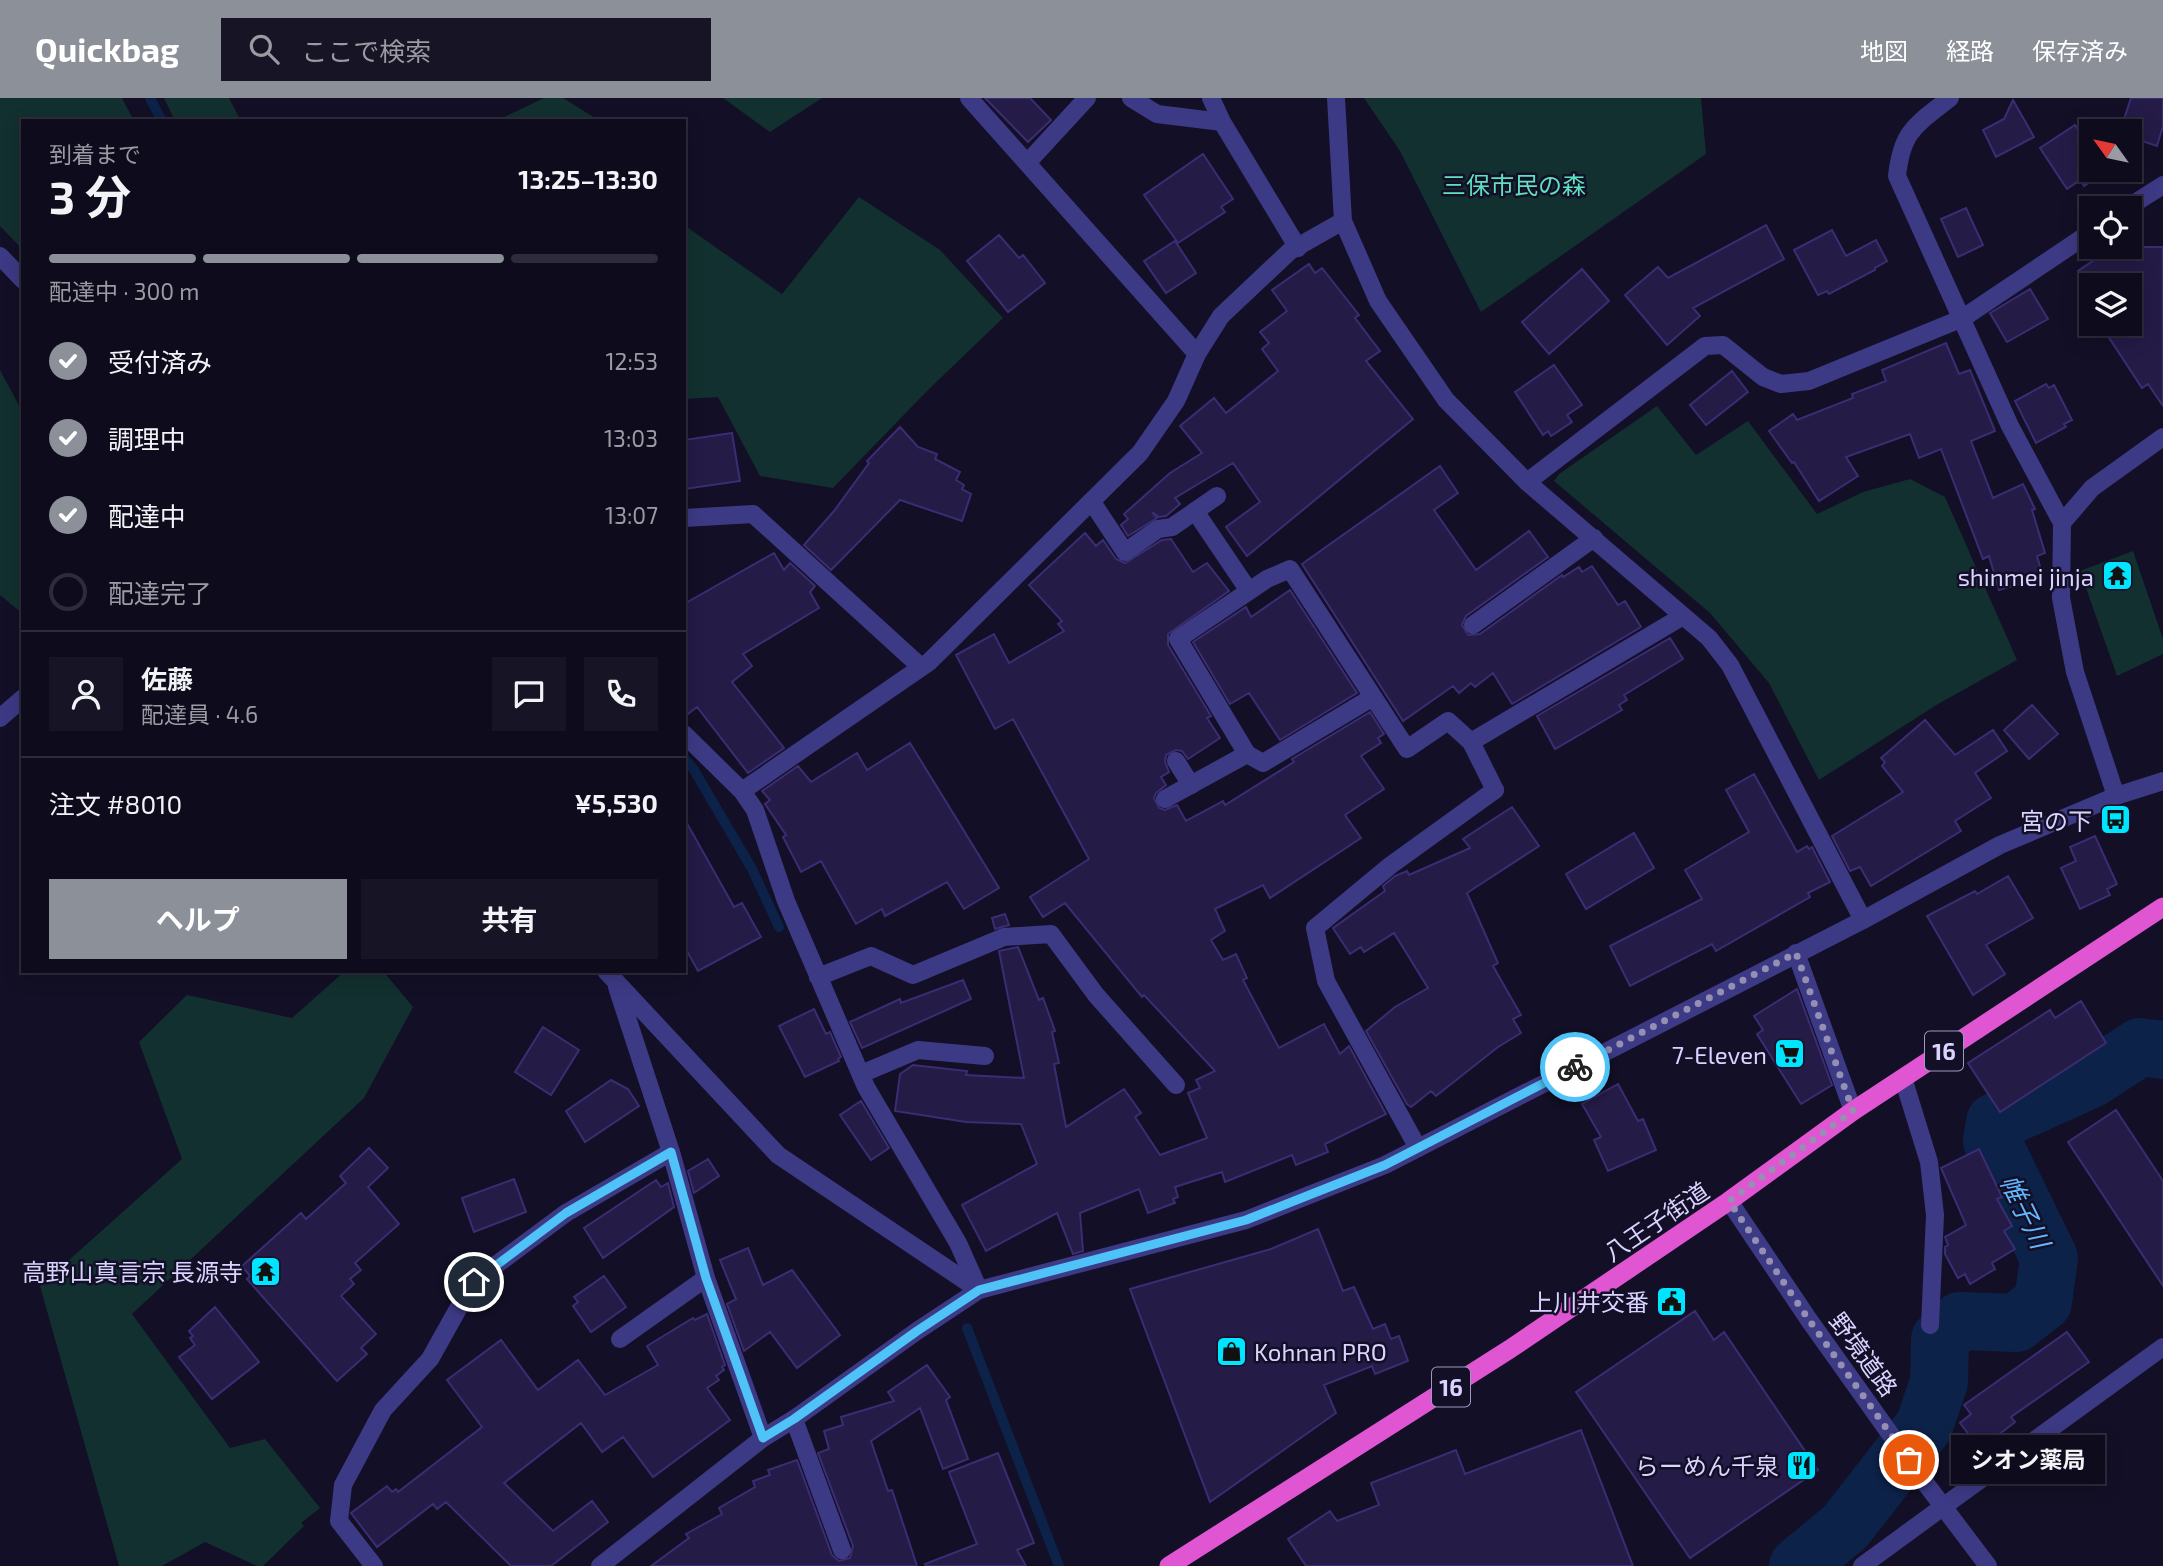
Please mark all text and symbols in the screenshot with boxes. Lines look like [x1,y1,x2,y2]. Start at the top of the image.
search box [221,18,711,81]
text: Quickbag [35,29,179,69]
icon: search [245,30,283,68]
text: ここで検索 [301,35,431,66]
text: 地図 [1860,36,1908,65]
text: 経路 [1946,36,1994,65]
text: 保存済み [2032,36,2128,65]
north arrow [2079,119,2142,182]
map controls [2079,119,2142,336]
text: 到着まで [49,140,141,168]
text: 13:25–13:30 [518,163,658,194]
text: 3 分 [49,168,131,223]
park label: 三保市民の森 [1442,170,1586,199]
button: locate [2079,196,2142,259]
button: layers [2079,273,2142,336]
text: 配達中 · 300 m [49,277,200,305]
icon: check [49,342,87,380]
text: 受付済み [108,346,212,377]
text: 12:53 [605,347,658,375]
icon: check [49,419,87,457]
text: 調理中 [108,423,186,454]
text: 13:03 [604,424,658,452]
icon: check [49,496,87,534]
text: 配達中 [108,500,186,531]
text: 13:07 [605,501,658,529]
temple icon: shinmei jinja [2100,559,2134,593]
place label: shinmei jinja [1958,562,2094,591]
text: 配達完了 [108,577,212,608]
button: person [49,657,123,731]
button: chat [492,657,566,731]
button: phone [584,657,658,731]
text: 佐藤 [141,663,193,694]
text: 配達員 · 4.6 [141,700,258,728]
text: ¥5,530 [575,787,658,818]
text: 注文 #8010 [49,788,182,819]
bus stop icon: 宮の下 [2098,803,2132,837]
place label: 宮の下 [2020,806,2092,835]
button: ヘルプ [49,879,347,959]
button: 共有 [361,879,658,959]
courier [1540,1032,1610,1102]
road number: 16 [1925,1032,1963,1070]
supermarket icon: 7-Eleven [1773,1037,1807,1071]
place label: 7-Eleven [1672,1040,1767,1069]
icon: bike [1556,1048,1594,1086]
water label: 帷子川 [1995,1169,2058,1256]
street label: 八王子街道 [1598,1175,1714,1267]
pin [444,1252,504,1312]
temple icon: 高野山真言宗 長源寺 [249,1254,283,1288]
place label: 高野山真言宗 長源寺 [22,1257,243,1286]
icon: home [455,1263,493,1301]
public building icon: 上川井交番 [1655,1284,1689,1318]
place label: 上川井交番 [1529,1287,1649,1316]
street label: 野境道路 [1824,1307,1904,1401]
shop icon: Kohnan PRO [1214,1334,1248,1368]
place label: Kohnan PRO [1254,1337,1387,1366]
road number: 16 [1432,1368,1470,1406]
pin [1879,1430,1939,1490]
callout: シオン薬局 [1951,1436,2105,1484]
icon: bag [1890,1441,1928,1479]
text: シオン薬局 [1971,1445,2086,1473]
restaurant icon: らーめん千泉 [1785,1448,1819,1482]
place label: らーめん千泉 [1635,1451,1779,1480]

